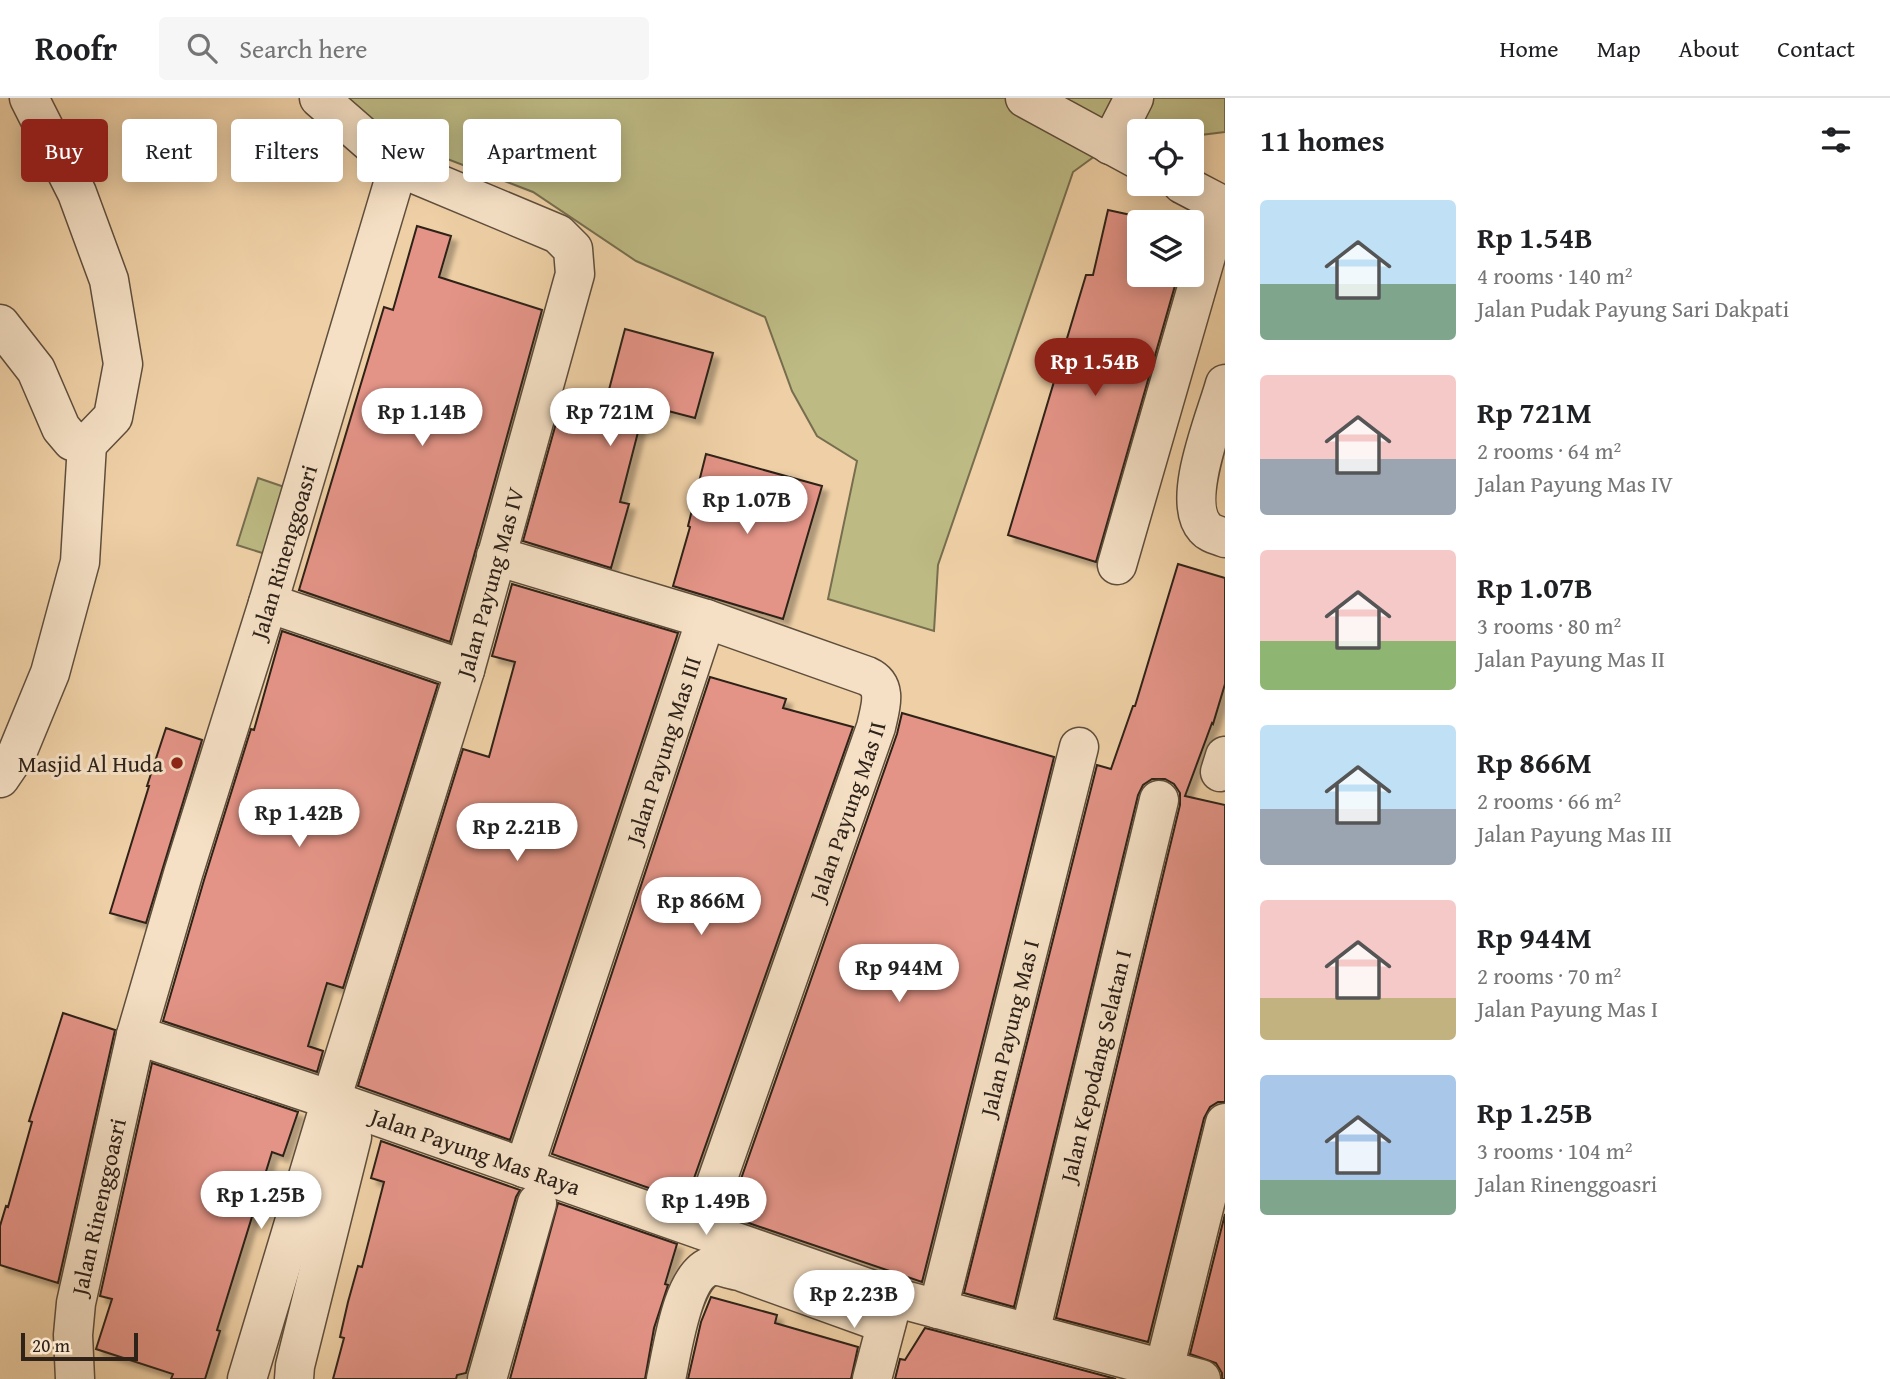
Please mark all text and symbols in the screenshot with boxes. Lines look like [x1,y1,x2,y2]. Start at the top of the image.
search box [159,17,649,80]
text: Roofr [35,24,117,72]
icon: search [183,29,221,67]
text: Search here [239,29,368,68]
text: Home [1500,31,1559,66]
text: Map [1597,31,1641,66]
text: About [1679,31,1739,66]
text: Contact [1777,31,1855,66]
text: 11 homes [1260,118,1385,162]
chip: Buy [21,119,108,182]
chip: Rent [122,119,217,182]
chip: Filters [231,119,343,182]
chip: New [357,119,449,182]
chip: Apartment [463,119,621,182]
map controls [1127,119,1204,287]
button: locate [1127,119,1204,196]
icon: filters [1817,121,1855,159]
button: layers [1127,210,1204,287]
text: Rp 1.54B [1477,215,1593,259]
icon: home [1316,228,1400,312]
text: 4 rooms · 140 m² [1477,259,1632,292]
text: Jalan Pudak Payung Sari Dakpati [1477,292,1789,325]
pin: Rp 1.54B [1023,338,1167,398]
text: Rp 1.54B [1051,344,1139,377]
pin: Rp 1.14B [350,388,494,448]
pin: Rp 721M [545,388,675,448]
text: Rp 721M [1477,390,1592,434]
text: Rp 1.14B [378,394,466,427]
text: Rp 721M [566,394,654,427]
icon: home [1316,403,1400,487]
text: 2 rooms · 64 m² [1477,434,1621,467]
street label: Jalan Rinenggoasri [240,461,325,646]
text: Jalan Payung Mas IV [1477,467,1673,500]
pin: Rp 1.07B [675,476,819,536]
text: Rp 1.07B [703,482,791,515]
street label: Jalan Payung Mas IV [446,483,532,684]
text: Rp 1.07B [1477,565,1593,609]
icon: home [1316,578,1400,662]
text: 3 rooms · 80 m² [1477,609,1621,642]
text: Jalan Payung Mas II [1477,642,1665,675]
street label: Jalan Payung Mas III [616,652,709,851]
street label: Jalan Payung Mas II [799,718,893,908]
text: Rp 866M [1477,740,1592,784]
place label: Masjid Al Huda [18,747,163,780]
icon: home [1316,753,1400,837]
marker: Masjid Al Huda [169,755,185,771]
text: 2 rooms · 66 m² [1477,784,1621,817]
pin: Rp 1.42B [227,790,371,849]
text: Rp 1.42B [255,795,343,828]
pin: Rp 2.21B [445,804,589,863]
text: Rp 2.21B [473,809,561,842]
text: Jalan Payung Mas III [1477,817,1672,850]
pin: Rp 866M [636,878,766,937]
text: Rp 866M [657,883,745,916]
text: Rp 944M [1477,915,1592,959]
icon: home [1316,928,1400,1012]
street label: Jalan Payung Mas I [970,936,1047,1122]
pin: Rp 944M [834,944,964,1004]
street label: Jalan Kepodang Selatan I [1050,946,1139,1188]
text: Rp 944M [855,950,943,983]
text: 2 rooms · 70 m² [1477,959,1621,992]
text: Jalan Payung Mas I [1477,992,1658,1025]
text: Rp 1.25B [1477,1090,1593,1134]
street label: Jalan Payung Mas Raya [364,1098,585,1203]
icon: home [1316,1103,1400,1187]
street label: Jalan Rinenggoasri [61,1115,133,1301]
text: 3 rooms · 104 m² [1477,1134,1632,1167]
text: Jalan Rinenggoasri [1477,1167,1657,1200]
pin: Rp 1.25B [189,1172,333,1231]
text: Rp 1.25B [217,1177,305,1210]
pin: Rp 1.49B [634,1178,778,1237]
text: Rp 1.49B [662,1183,750,1216]
pin: Rp 2.23B [782,1270,926,1330]
text: Rp 2.23B [810,1276,898,1309]
scale bar [21,1330,138,1362]
text: 20 m [32,1331,70,1359]

